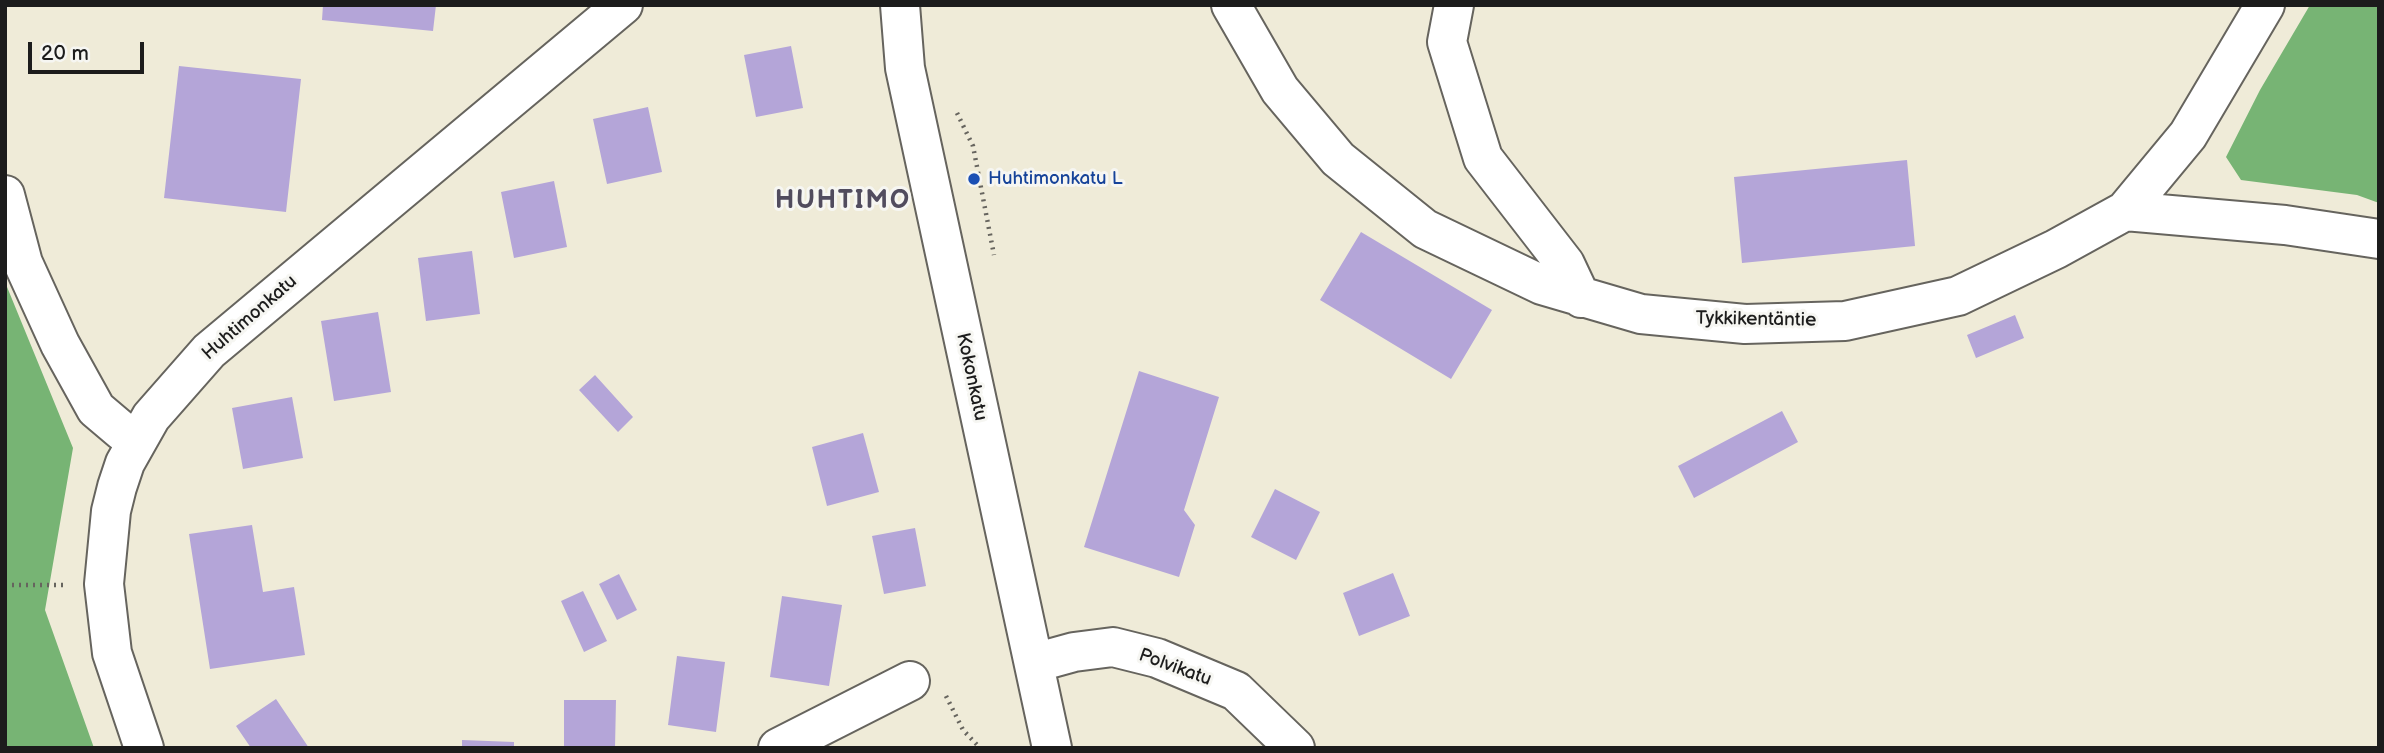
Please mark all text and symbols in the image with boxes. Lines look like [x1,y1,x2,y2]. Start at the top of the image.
scale bar [32,28,147,72]
text: 20 m [41,41,89,66]
place label: Huhtimonkatu L [988,168,1123,190]
marker: Huhtimonkatu L [966,171,982,187]
district label: HUHTIMO [776,185,910,217]
street label: Huhtimonkatu [198,271,302,365]
street label: Tykkikentäntie [1695,308,1817,332]
street label: Kokonkatu [951,331,991,423]
street label: Polvikatu [1135,644,1215,692]

